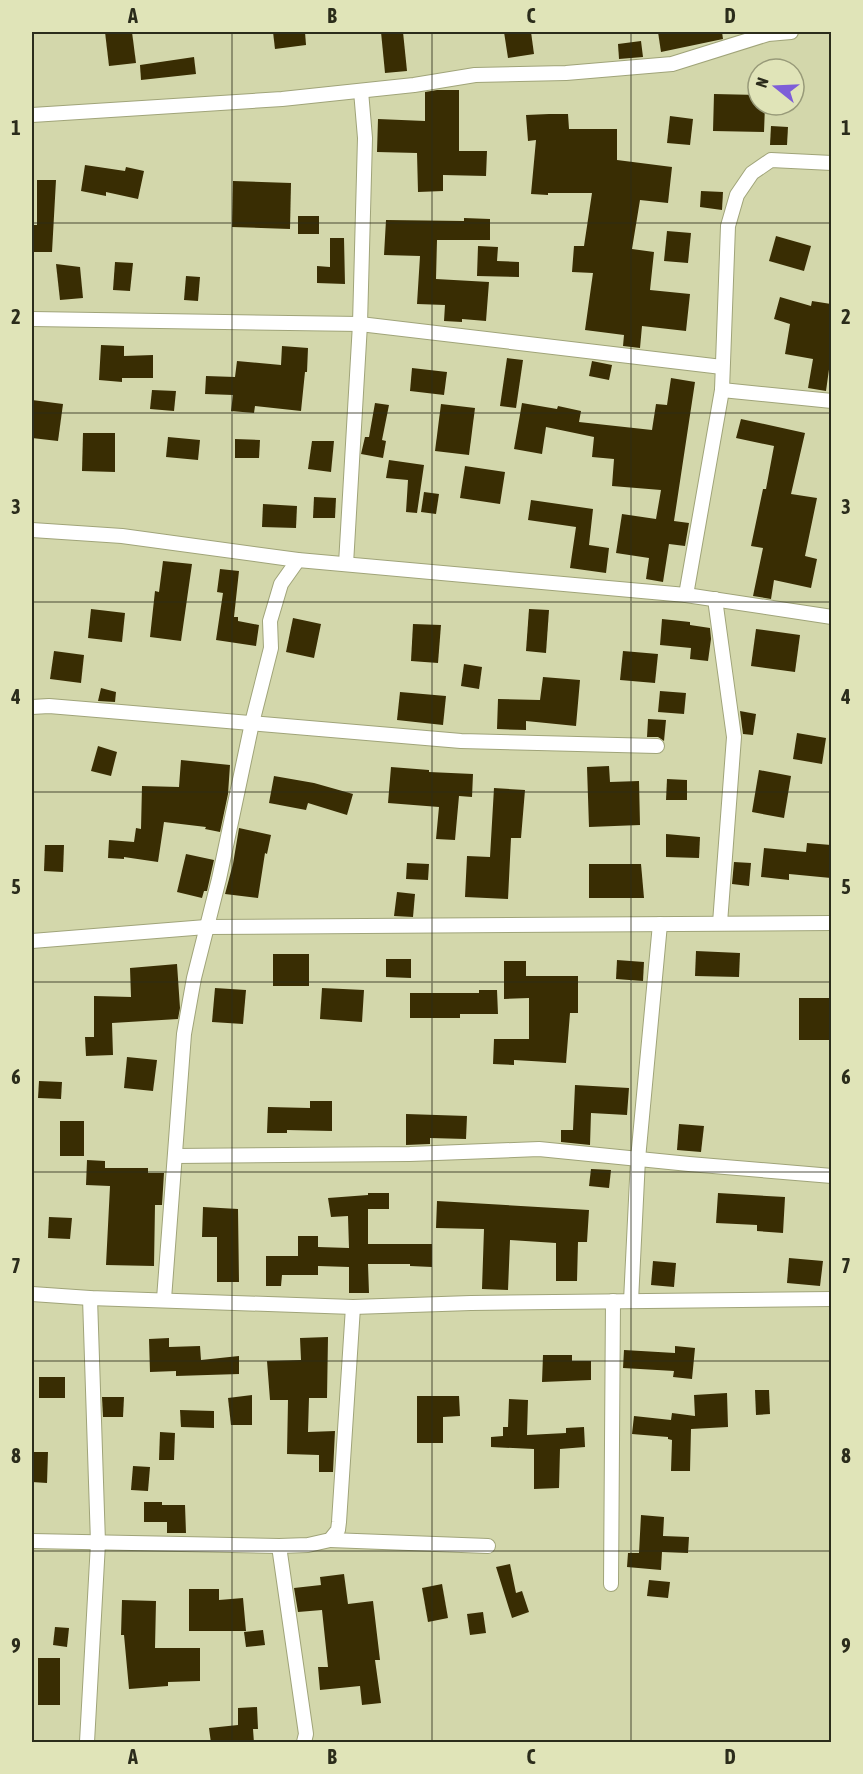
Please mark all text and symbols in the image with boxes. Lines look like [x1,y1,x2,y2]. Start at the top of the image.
text: A [127,4,138,27]
text: B [327,4,337,27]
text: C [527,4,536,27]
text: D [724,4,736,27]
north arrow [746,57,806,117]
text: N [752,75,772,90]
text: 1 [11,116,21,139]
text: 1 [841,116,851,139]
text: 2 [11,305,21,328]
text: 2 [841,305,851,328]
text: 3 [11,495,21,518]
text: 3 [841,495,851,518]
text: 4 [10,685,21,708]
text: 4 [840,685,851,708]
text: 5 [11,875,21,898]
text: 5 [841,875,851,898]
text: 6 [11,1065,21,1088]
text: 6 [841,1065,851,1088]
text: 7 [11,1254,21,1277]
text: 7 [841,1254,851,1277]
text: 8 [11,1444,21,1467]
text: 8 [841,1444,851,1467]
text: 9 [11,1634,21,1657]
text: 9 [841,1634,851,1657]
text: A [127,1745,138,1768]
text: B [327,1745,337,1768]
text: C [527,1745,536,1768]
text: D [724,1745,736,1768]

